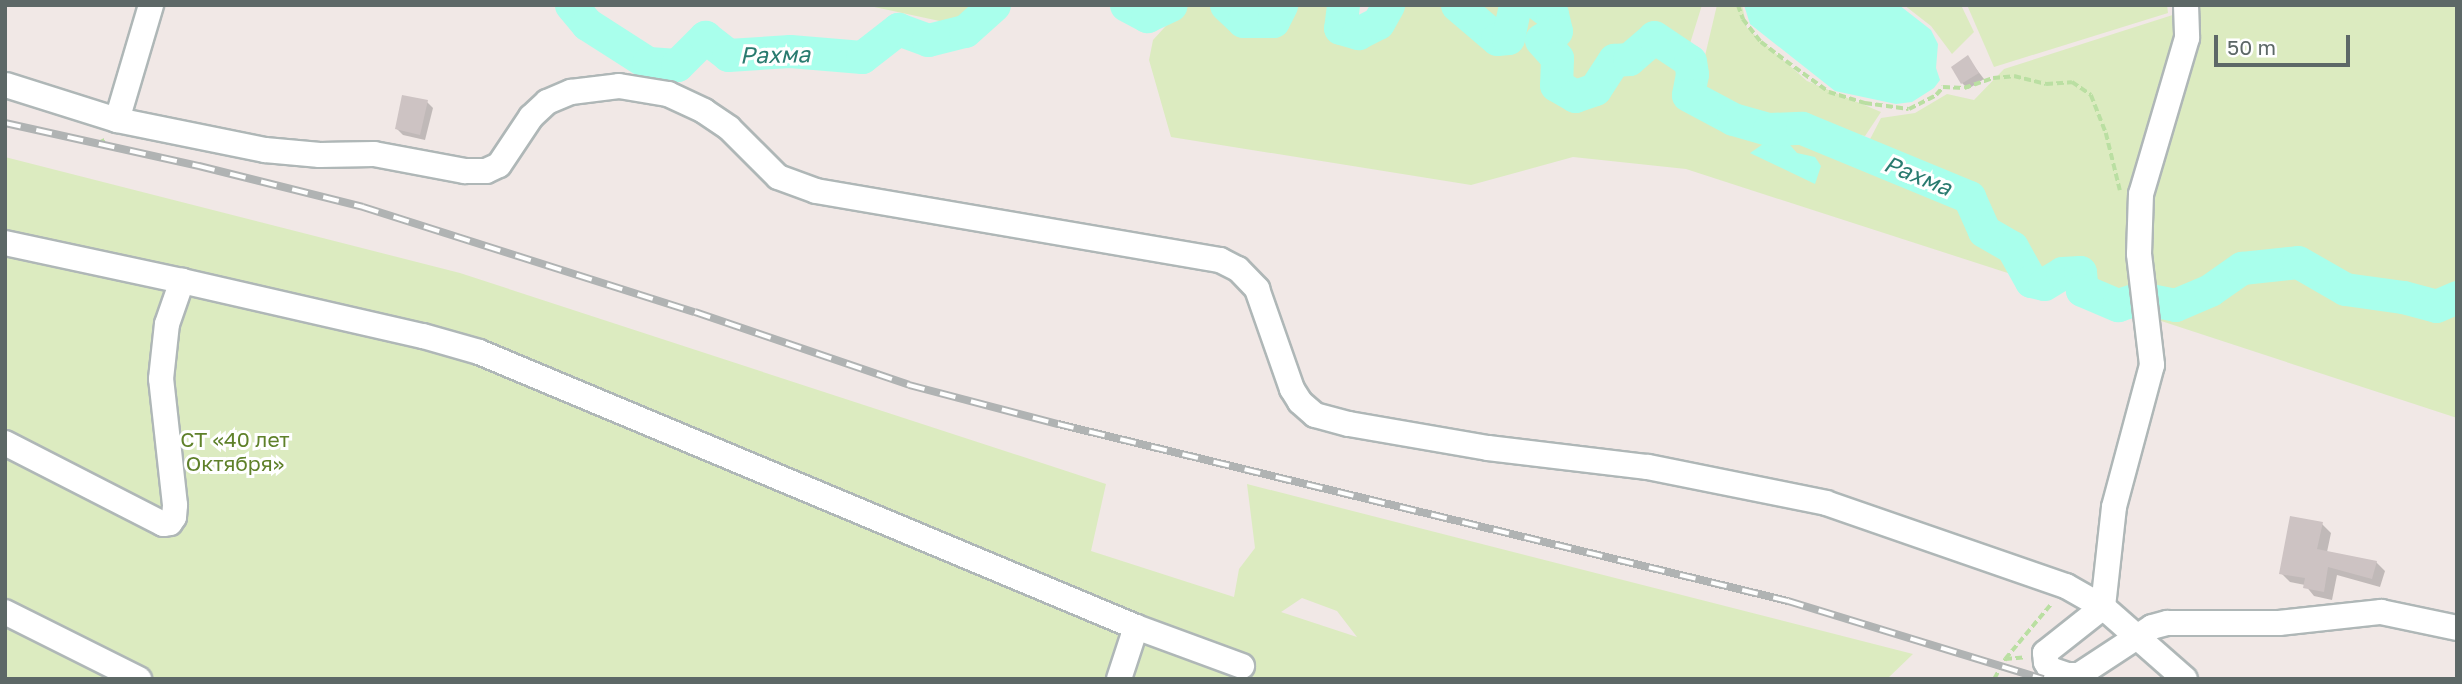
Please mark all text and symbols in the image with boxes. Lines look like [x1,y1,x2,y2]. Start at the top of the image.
scale bar [2217,21,2354,65]
text: 50 m [2227,34,2276,60]
water label: Рахма [740,40,810,68]
water label: Рахма [1880,149,1956,201]
park label: СТ «40 лет Октября» [180,426,290,476]

